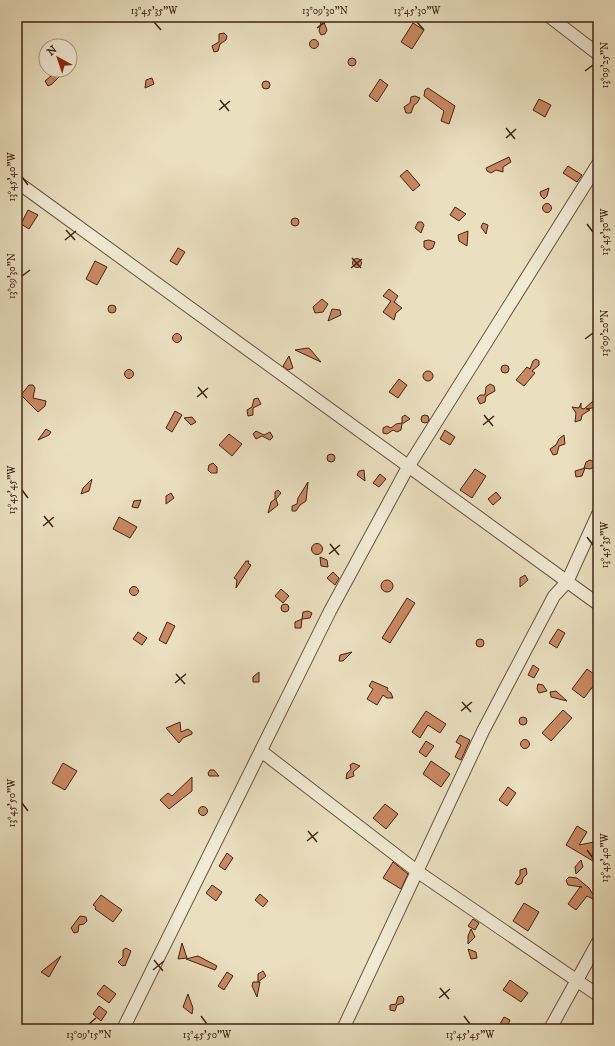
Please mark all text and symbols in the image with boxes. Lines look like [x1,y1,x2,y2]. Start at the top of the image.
text: 13°45'35"W [131,5,178,17]
text: 13°09'30"N [302,5,348,17]
text: 13°45'30"W [393,5,441,17]
north arrow [38,38,78,78]
text: 13°09'25"N [599,42,611,88]
text: N [44,43,60,59]
text: 13°45'40"W [6,152,18,202]
text: 13°45'30"W [599,208,611,256]
text: 13°09'30"N [6,253,18,299]
text: 13°09'20"N [599,310,611,357]
text: 13°45'45"W [6,465,18,514]
text: 13°45'35"W [599,521,611,568]
text: 13°45'50"W [6,778,18,827]
text: 13°45'40"W [599,833,611,883]
text: 13°09'15"N [66,1029,112,1041]
text: 13°45'50"W [183,1029,232,1041]
text: 13°45'45"W [446,1029,495,1041]

